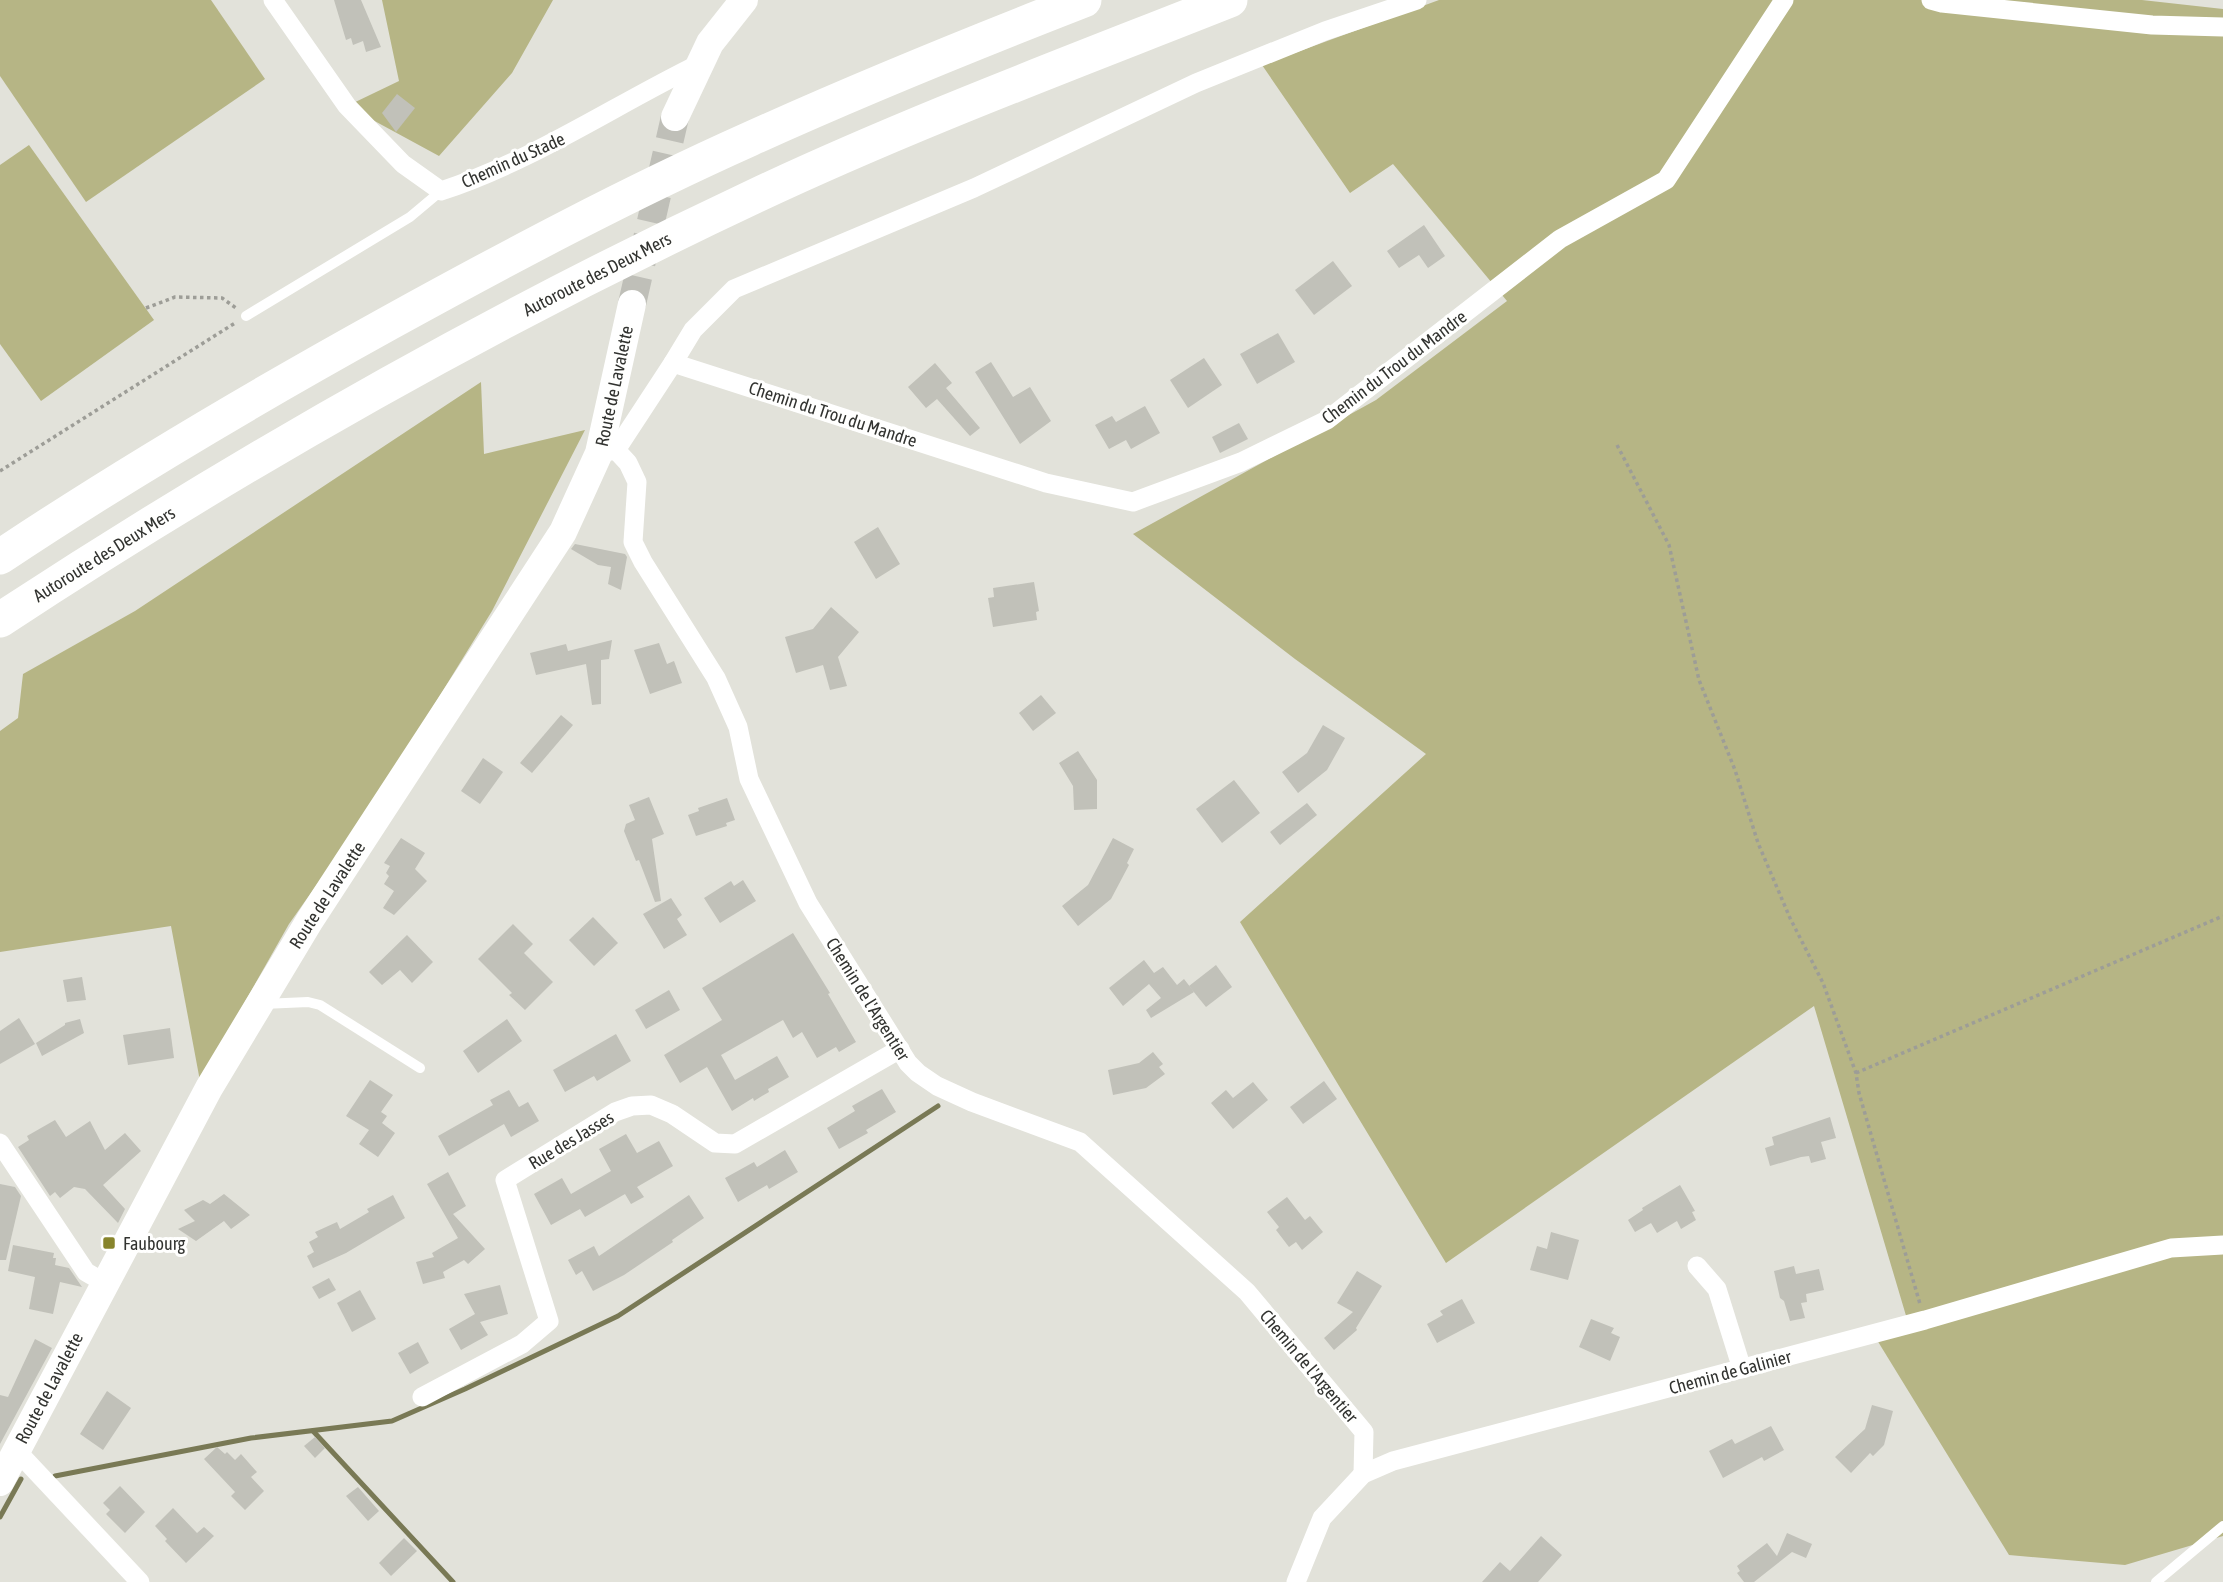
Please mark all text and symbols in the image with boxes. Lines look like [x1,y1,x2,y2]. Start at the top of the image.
street label: Chemin du Stade [458,128,568,192]
street label: Autoroute des Deux Mers [520,228,674,320]
street label: Chemin du Trou du Mandre [1318,306,1470,428]
street label: Route de Lavalette [591,324,637,448]
street label: Chemin du Trou du Mandre [746,377,920,451]
street label: Autoroute des Deux Mers [29,502,179,606]
street label: Route de Lavalette [285,838,369,952]
street label: Chemin de l'Argentier [822,934,915,1065]
street label: Rue des Jasses [525,1106,617,1174]
place label: Faubourg [123,1233,185,1254]
marker: Faubourg [101,1235,117,1251]
street label: Chemin de l'Argentier [1256,1305,1363,1427]
street label: Route de Lavalette [11,1329,87,1447]
street label: Chemin de Galinier [1667,1345,1794,1398]

